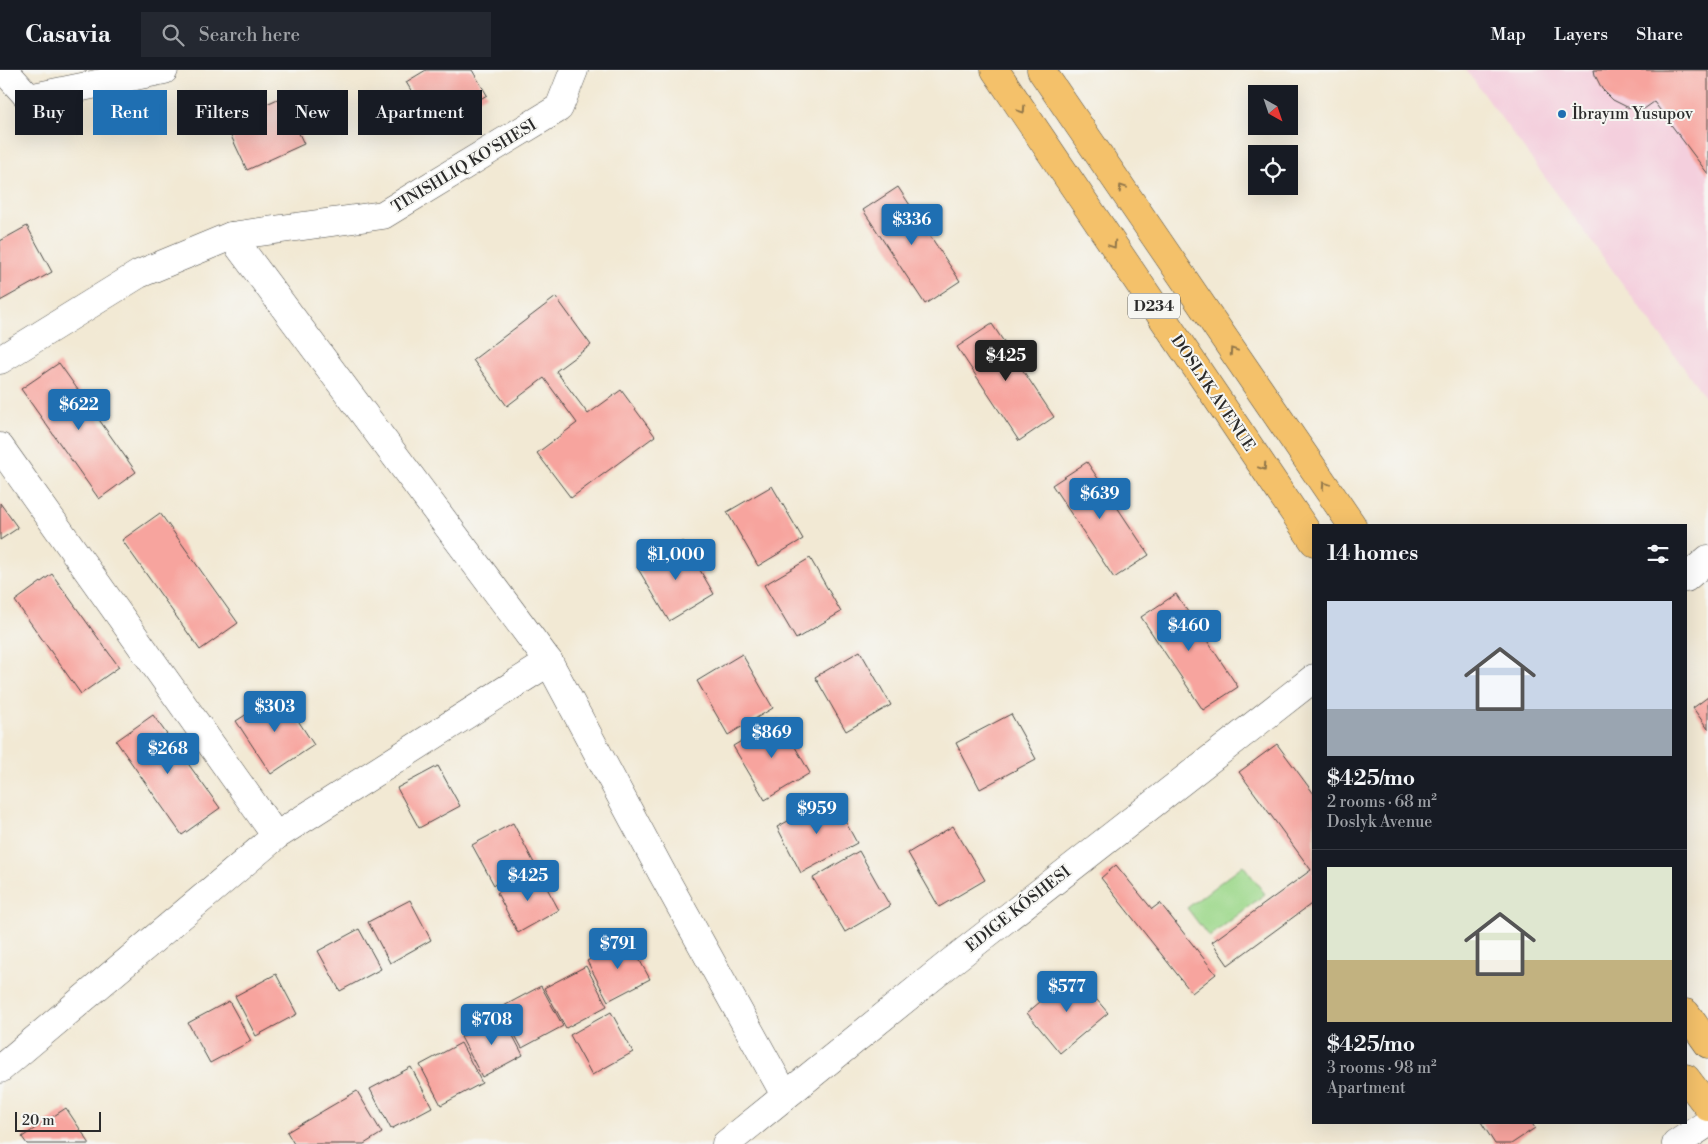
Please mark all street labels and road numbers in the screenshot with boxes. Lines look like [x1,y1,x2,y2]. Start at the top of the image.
street label: TINISHLIQ KO'SHESI [388,115,540,217]
road number: D234 [1128,294,1180,318]
street label: DOSLYK AVENUE [1167,331,1259,455]
street label: EDIGE KÓSHESI [960,860,1074,956]

